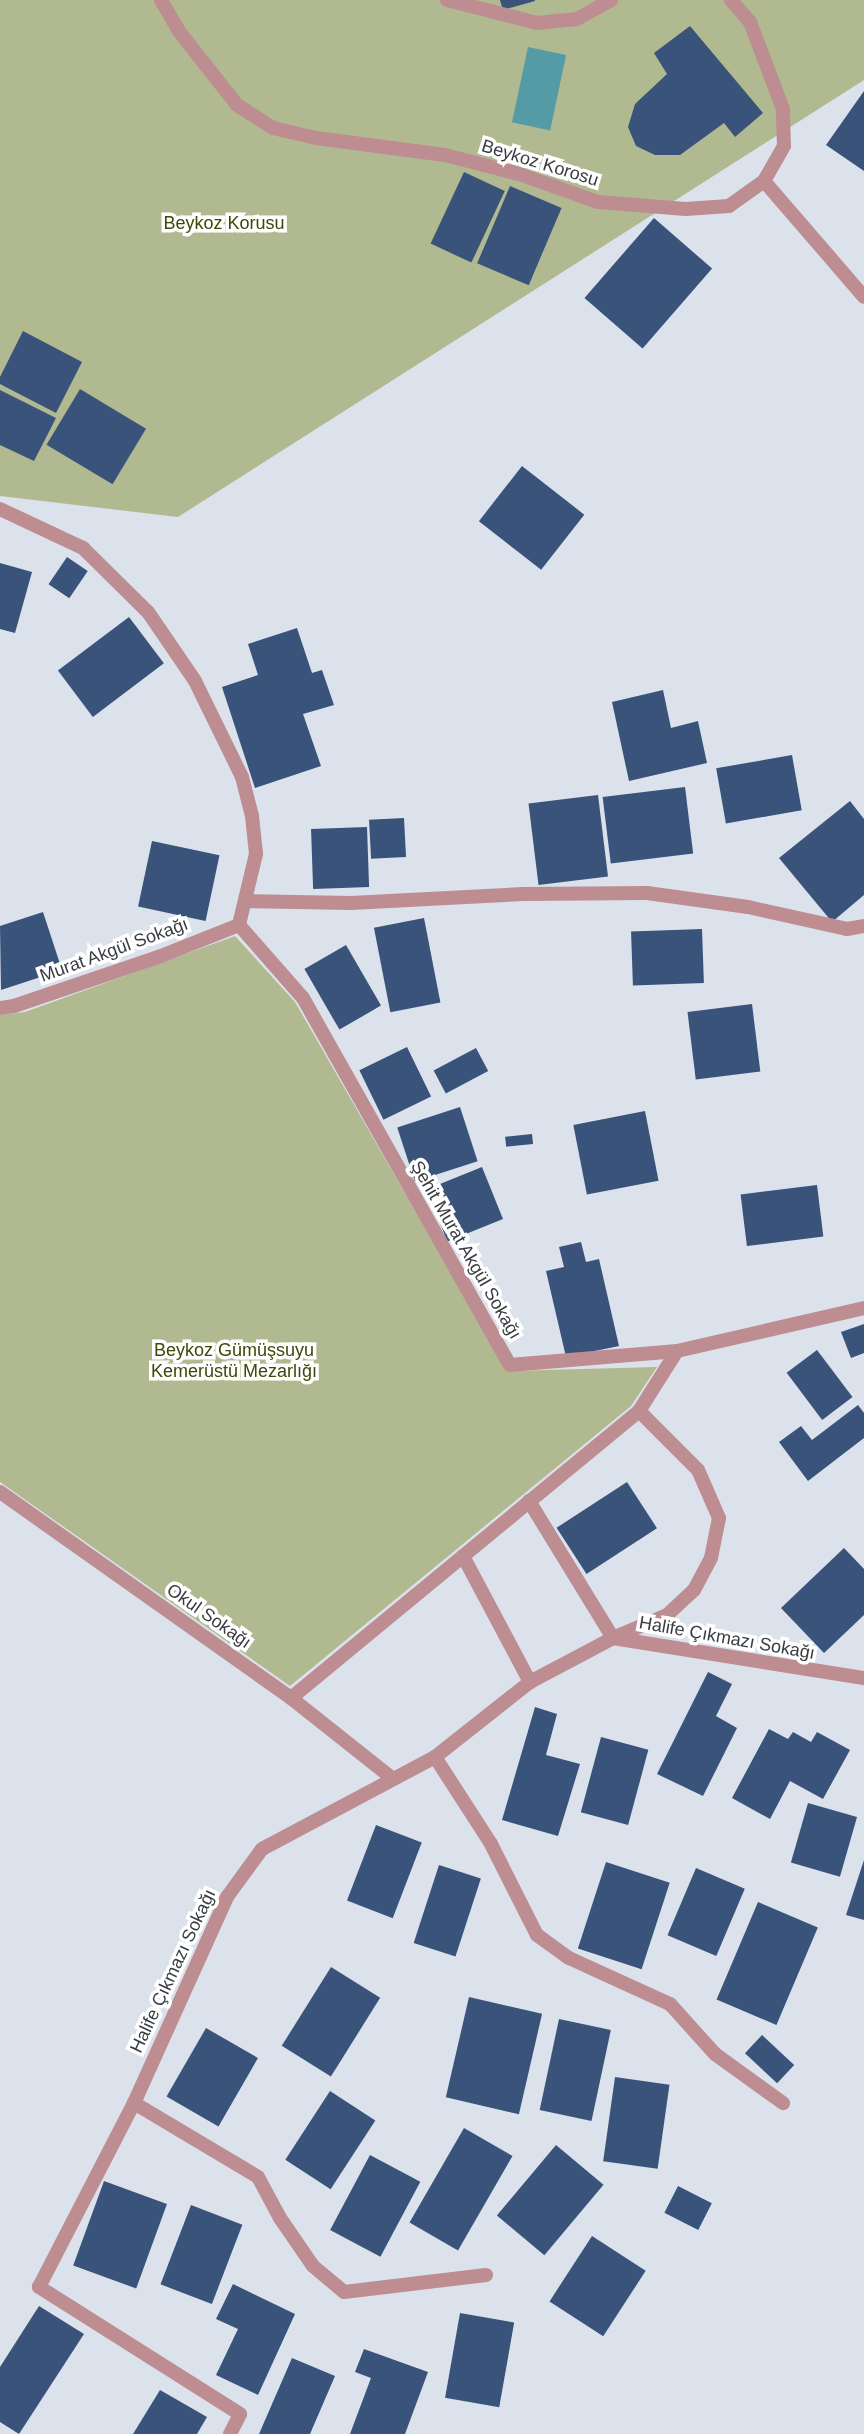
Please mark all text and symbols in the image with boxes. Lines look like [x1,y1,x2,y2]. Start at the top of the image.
street label: Beykoz Korosu [479,135,601,191]
park label: Beykoz Korusu [163,212,285,234]
street label: Murat Akgül Sokağı [37,913,191,987]
street label: Şehit Murat Akgül Sokağı [406,1157,526,1343]
park label: Beykoz Gümüşsuyu Kemerüstü Mezarlığı [151,1340,317,1382]
street label: Okul Sokağı [163,1579,255,1653]
street label: Halife Çıkmazı Sokağı [637,1612,817,1664]
street label: Halife Çıkmazı Sokağı [126,1886,220,2056]

